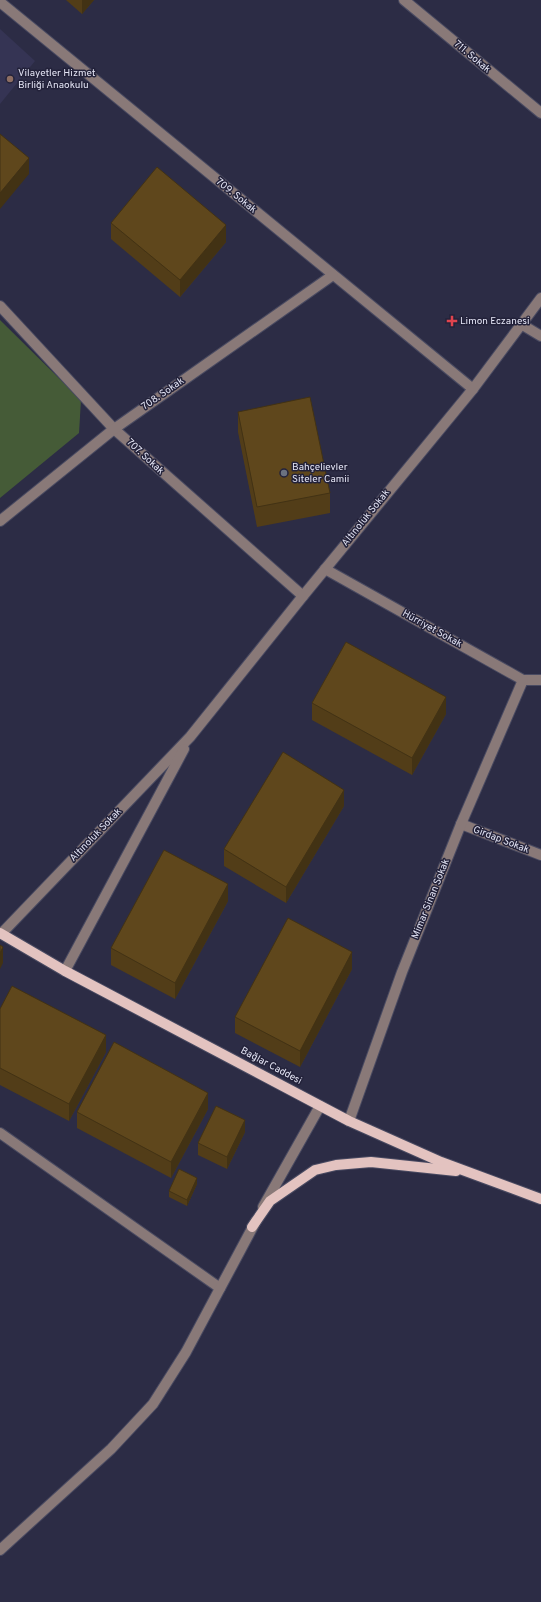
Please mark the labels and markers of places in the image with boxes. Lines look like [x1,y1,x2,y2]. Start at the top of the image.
place label: Vilayetler Hizmet Birliği Anaokulu [18,67,96,92]
marker: Vilayetler Hizmet Birliği Anaokulu [5,74,15,84]
place label: Limon Eczanesi [460,315,530,328]
marker: Limon Eczanesi [447,316,457,326]
place label: Bahçelievler Siteler Camii [292,461,349,486]
marker: Bahçelievler Siteler Camii [279,468,289,478]

